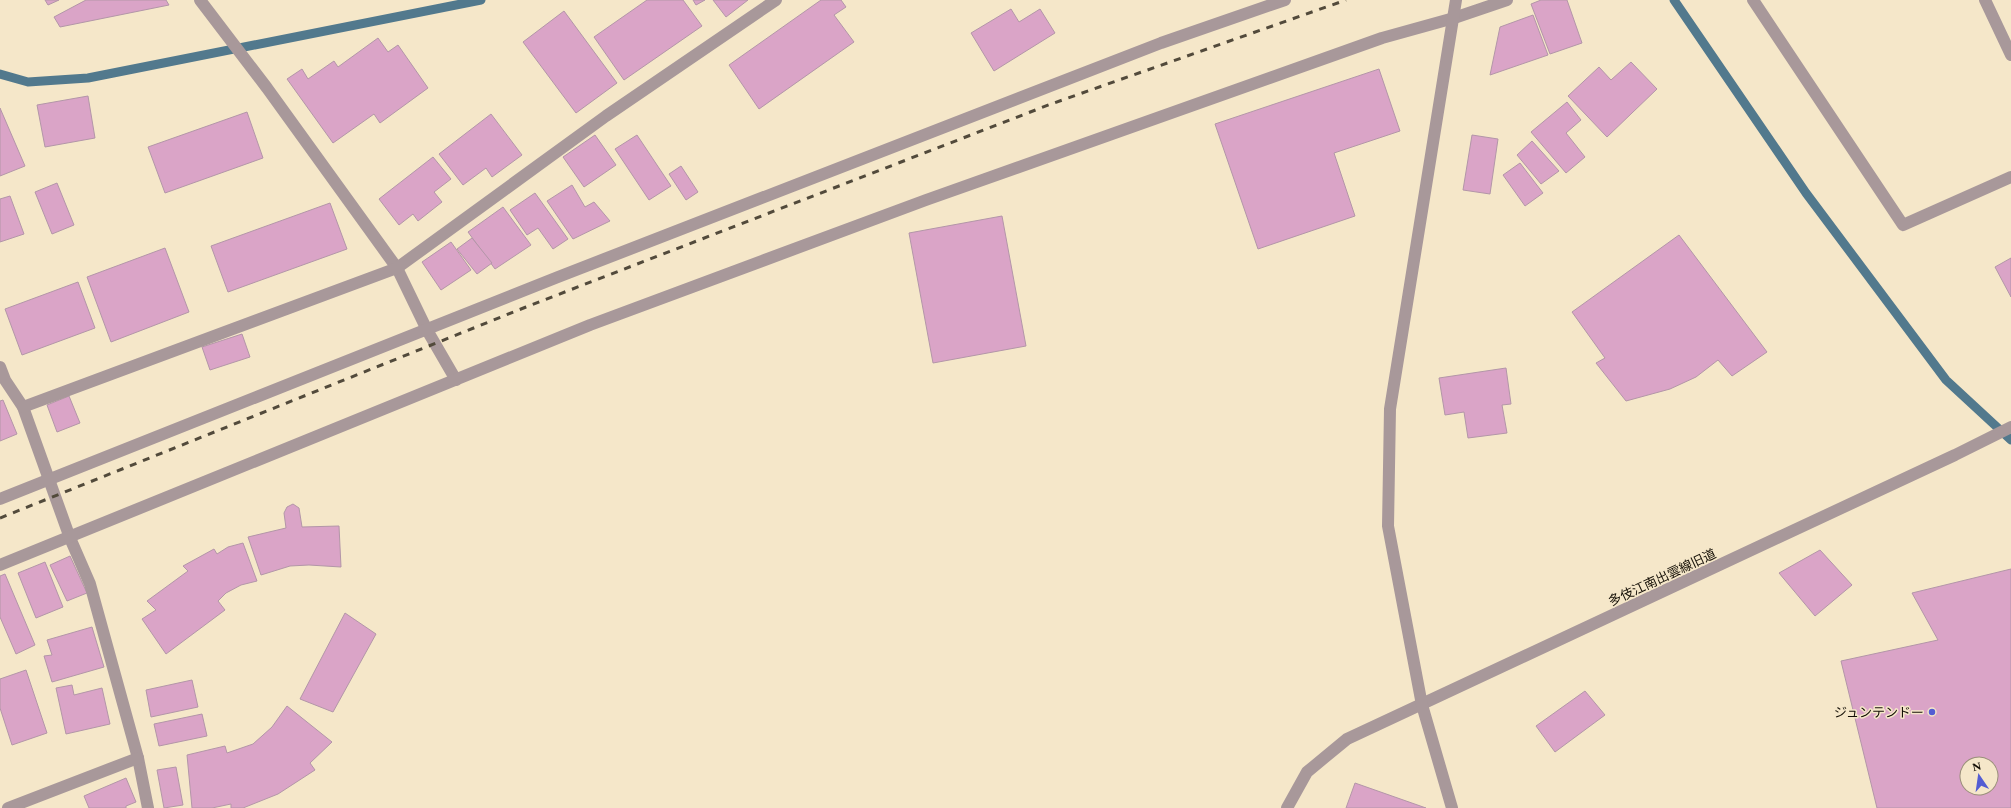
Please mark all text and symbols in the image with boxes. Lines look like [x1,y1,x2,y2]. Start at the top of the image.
street label: 多伎江南出雲線旧道 [1605,544,1720,612]
place label: ジュンテンドー [1834,703,1924,723]
marker: ジュンテンドー [1927,707,1937,717]
north arrow [1959,756,1999,796]
text: N [1971,757,1983,776]

